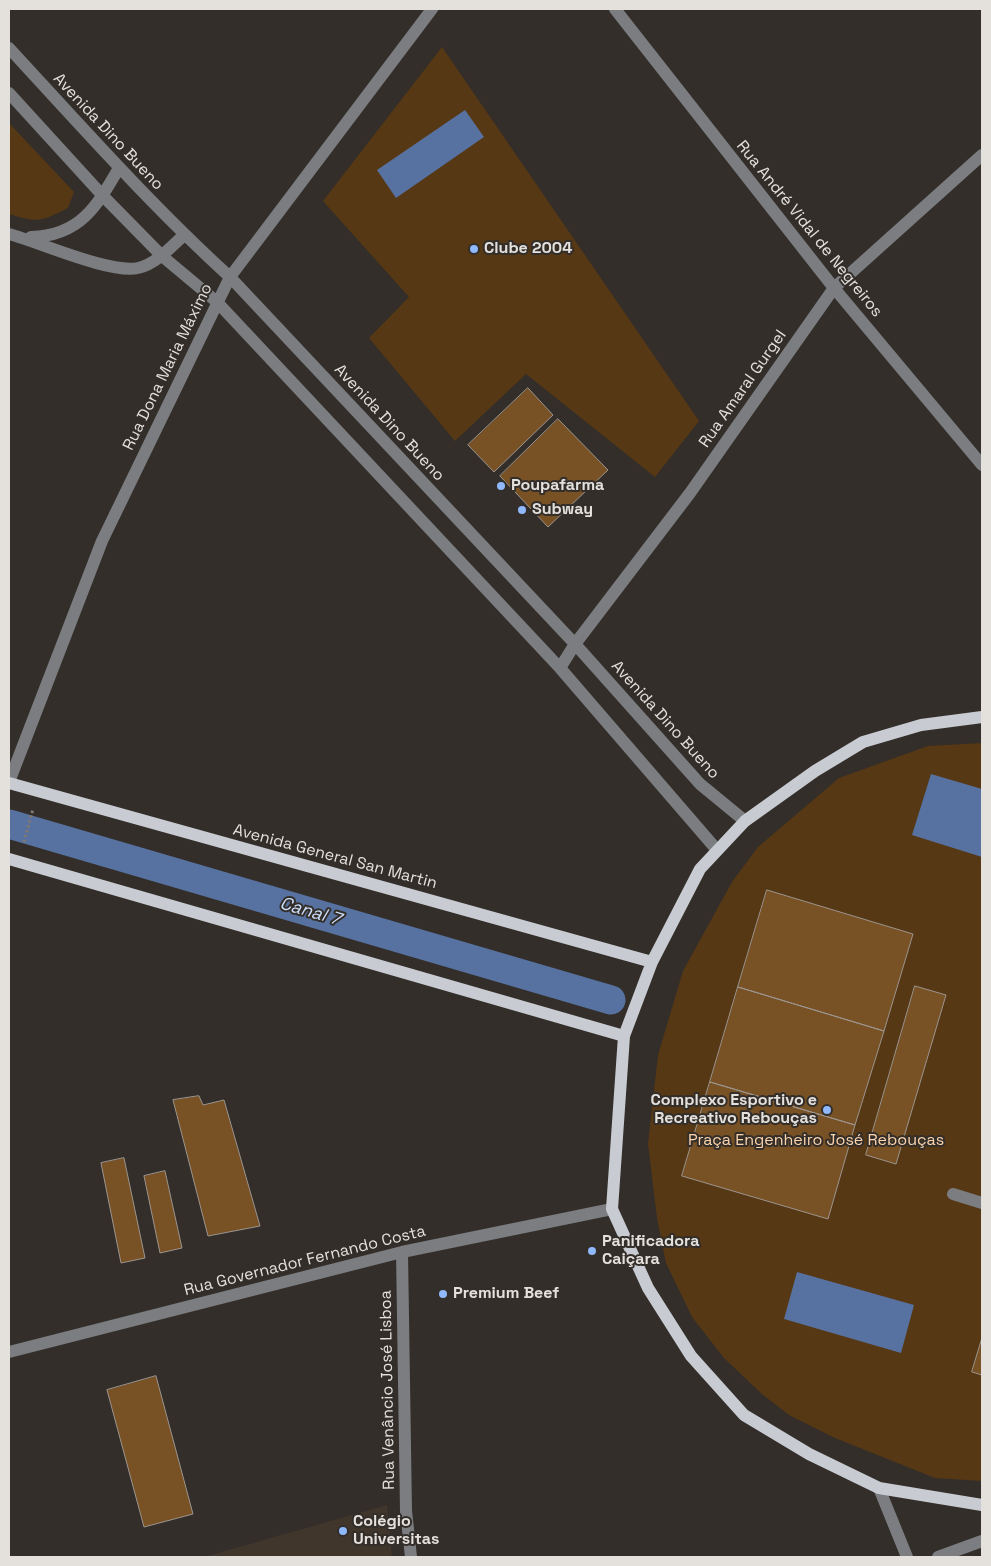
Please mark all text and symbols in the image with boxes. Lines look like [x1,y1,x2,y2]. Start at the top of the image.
street label: Avenida Dino Bueno [49,70,167,194]
street label: Rua André Vidal de Negreiros [732,137,886,321]
place label: Clube 2004 [484,239,572,259]
marker: Clube 2004 [468,243,480,255]
street label: Rua Dona Maria Máximo [119,280,217,454]
street label: Rua Amaral Gurgel [695,327,791,451]
street label: Avenida Dino Bueno [330,361,448,485]
place label: Poupafarma [511,476,604,496]
marker: Poupafarma [495,480,507,492]
place label: Subway [532,500,593,520]
marker: Subway [516,504,528,516]
street label: Avenida Dino Bueno [607,657,723,783]
street label: Avenida General San Martin [231,821,439,893]
water label: Canal 7 [277,893,343,931]
place label: Complexo Esportivo e Recreativo Rebouças [650,1091,817,1129]
marker: Complexo Esportivo e Recreativo Rebouças [821,1104,833,1116]
park label: Praça Engenheiro José Rebouças [688,1131,944,1151]
street label: Rua Governador Fernando Costa [182,1222,428,1300]
place label: Panificadora Caiçara [602,1232,700,1270]
marker: Panificadora Caiçara [586,1245,598,1257]
place label: Premium Beef [453,1284,559,1304]
marker: Premium Beef [437,1288,449,1300]
street label: Rua Venâncio José Lisboa [377,1290,399,1490]
place label: Colégio Universitas [353,1512,439,1550]
marker: Colégio Universitas [337,1525,349,1537]

